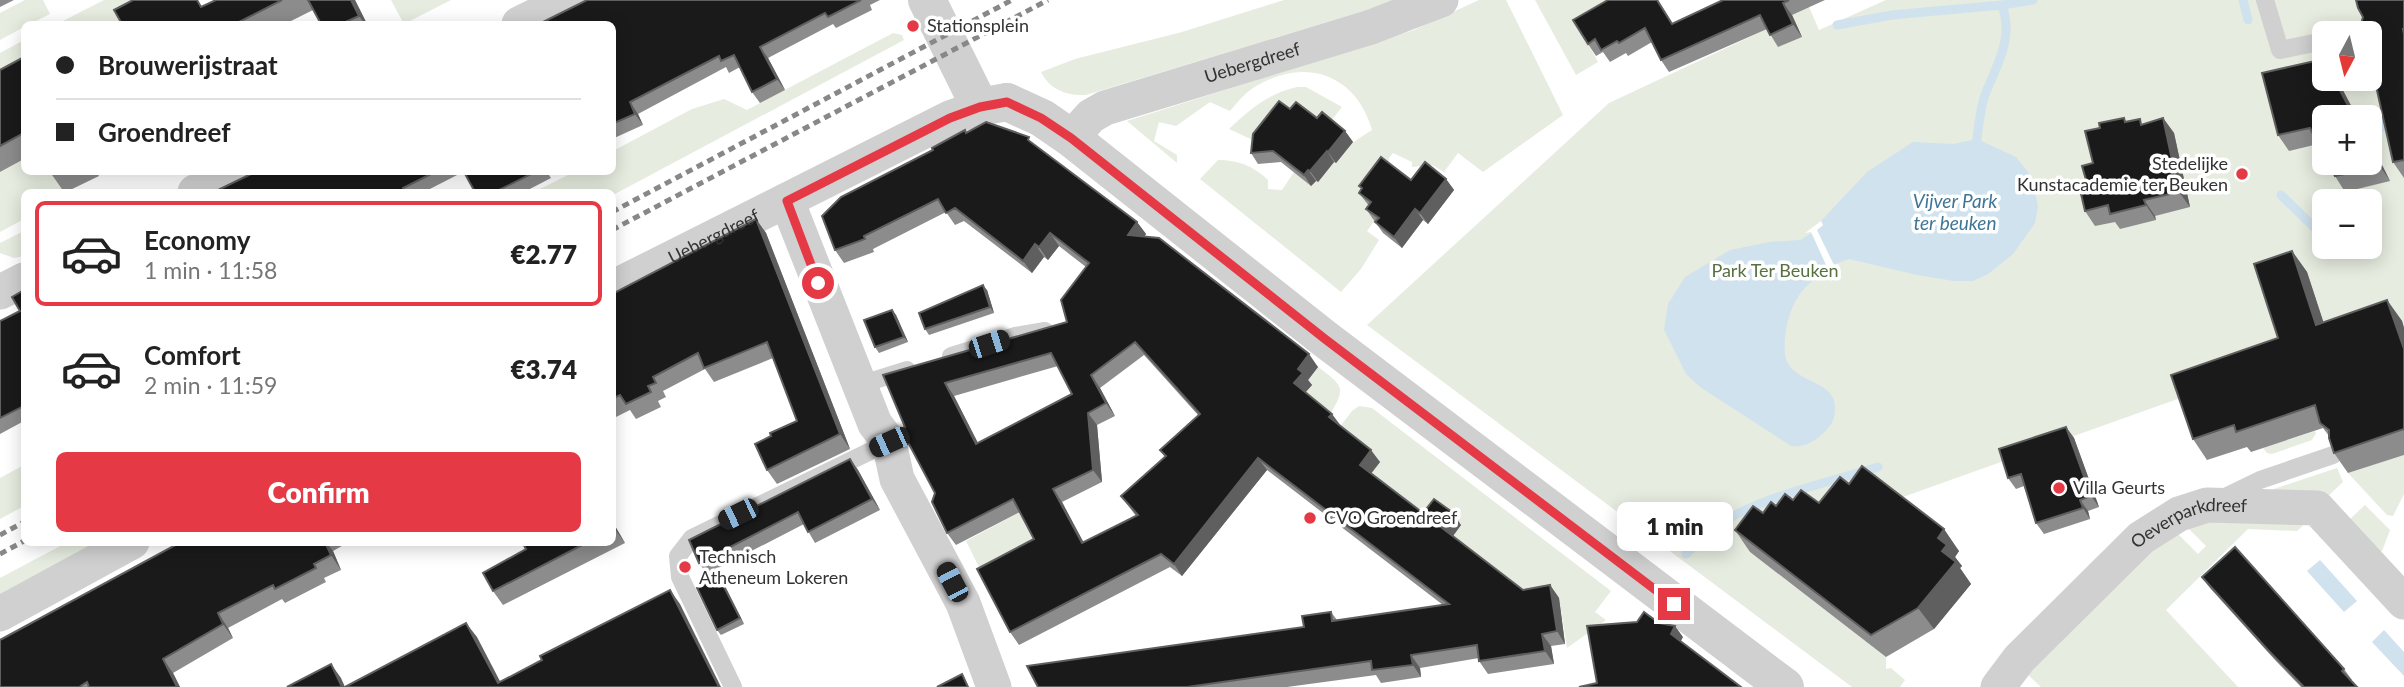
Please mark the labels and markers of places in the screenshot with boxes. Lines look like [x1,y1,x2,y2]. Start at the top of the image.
place label: Stationsplein [927,14,1029,36]
marker: Stationsplein [905,18,921,34]
place label: Stedelijke Kunstacademie ter Beuken [2017,152,2228,195]
marker: Stedelijke Kunstacademie ter Beuken [2234,166,2250,182]
place label: Villa Geurts [2073,476,2165,498]
marker: Villa Geurts [2051,480,2067,496]
place label: CVO Groendreef [1324,506,1458,528]
marker: CVO Groendreef [1302,510,1318,526]
place label: Technisch Atheneum Lokeren [699,545,848,588]
marker: Technisch Atheneum Lokeren [677,559,693,575]

